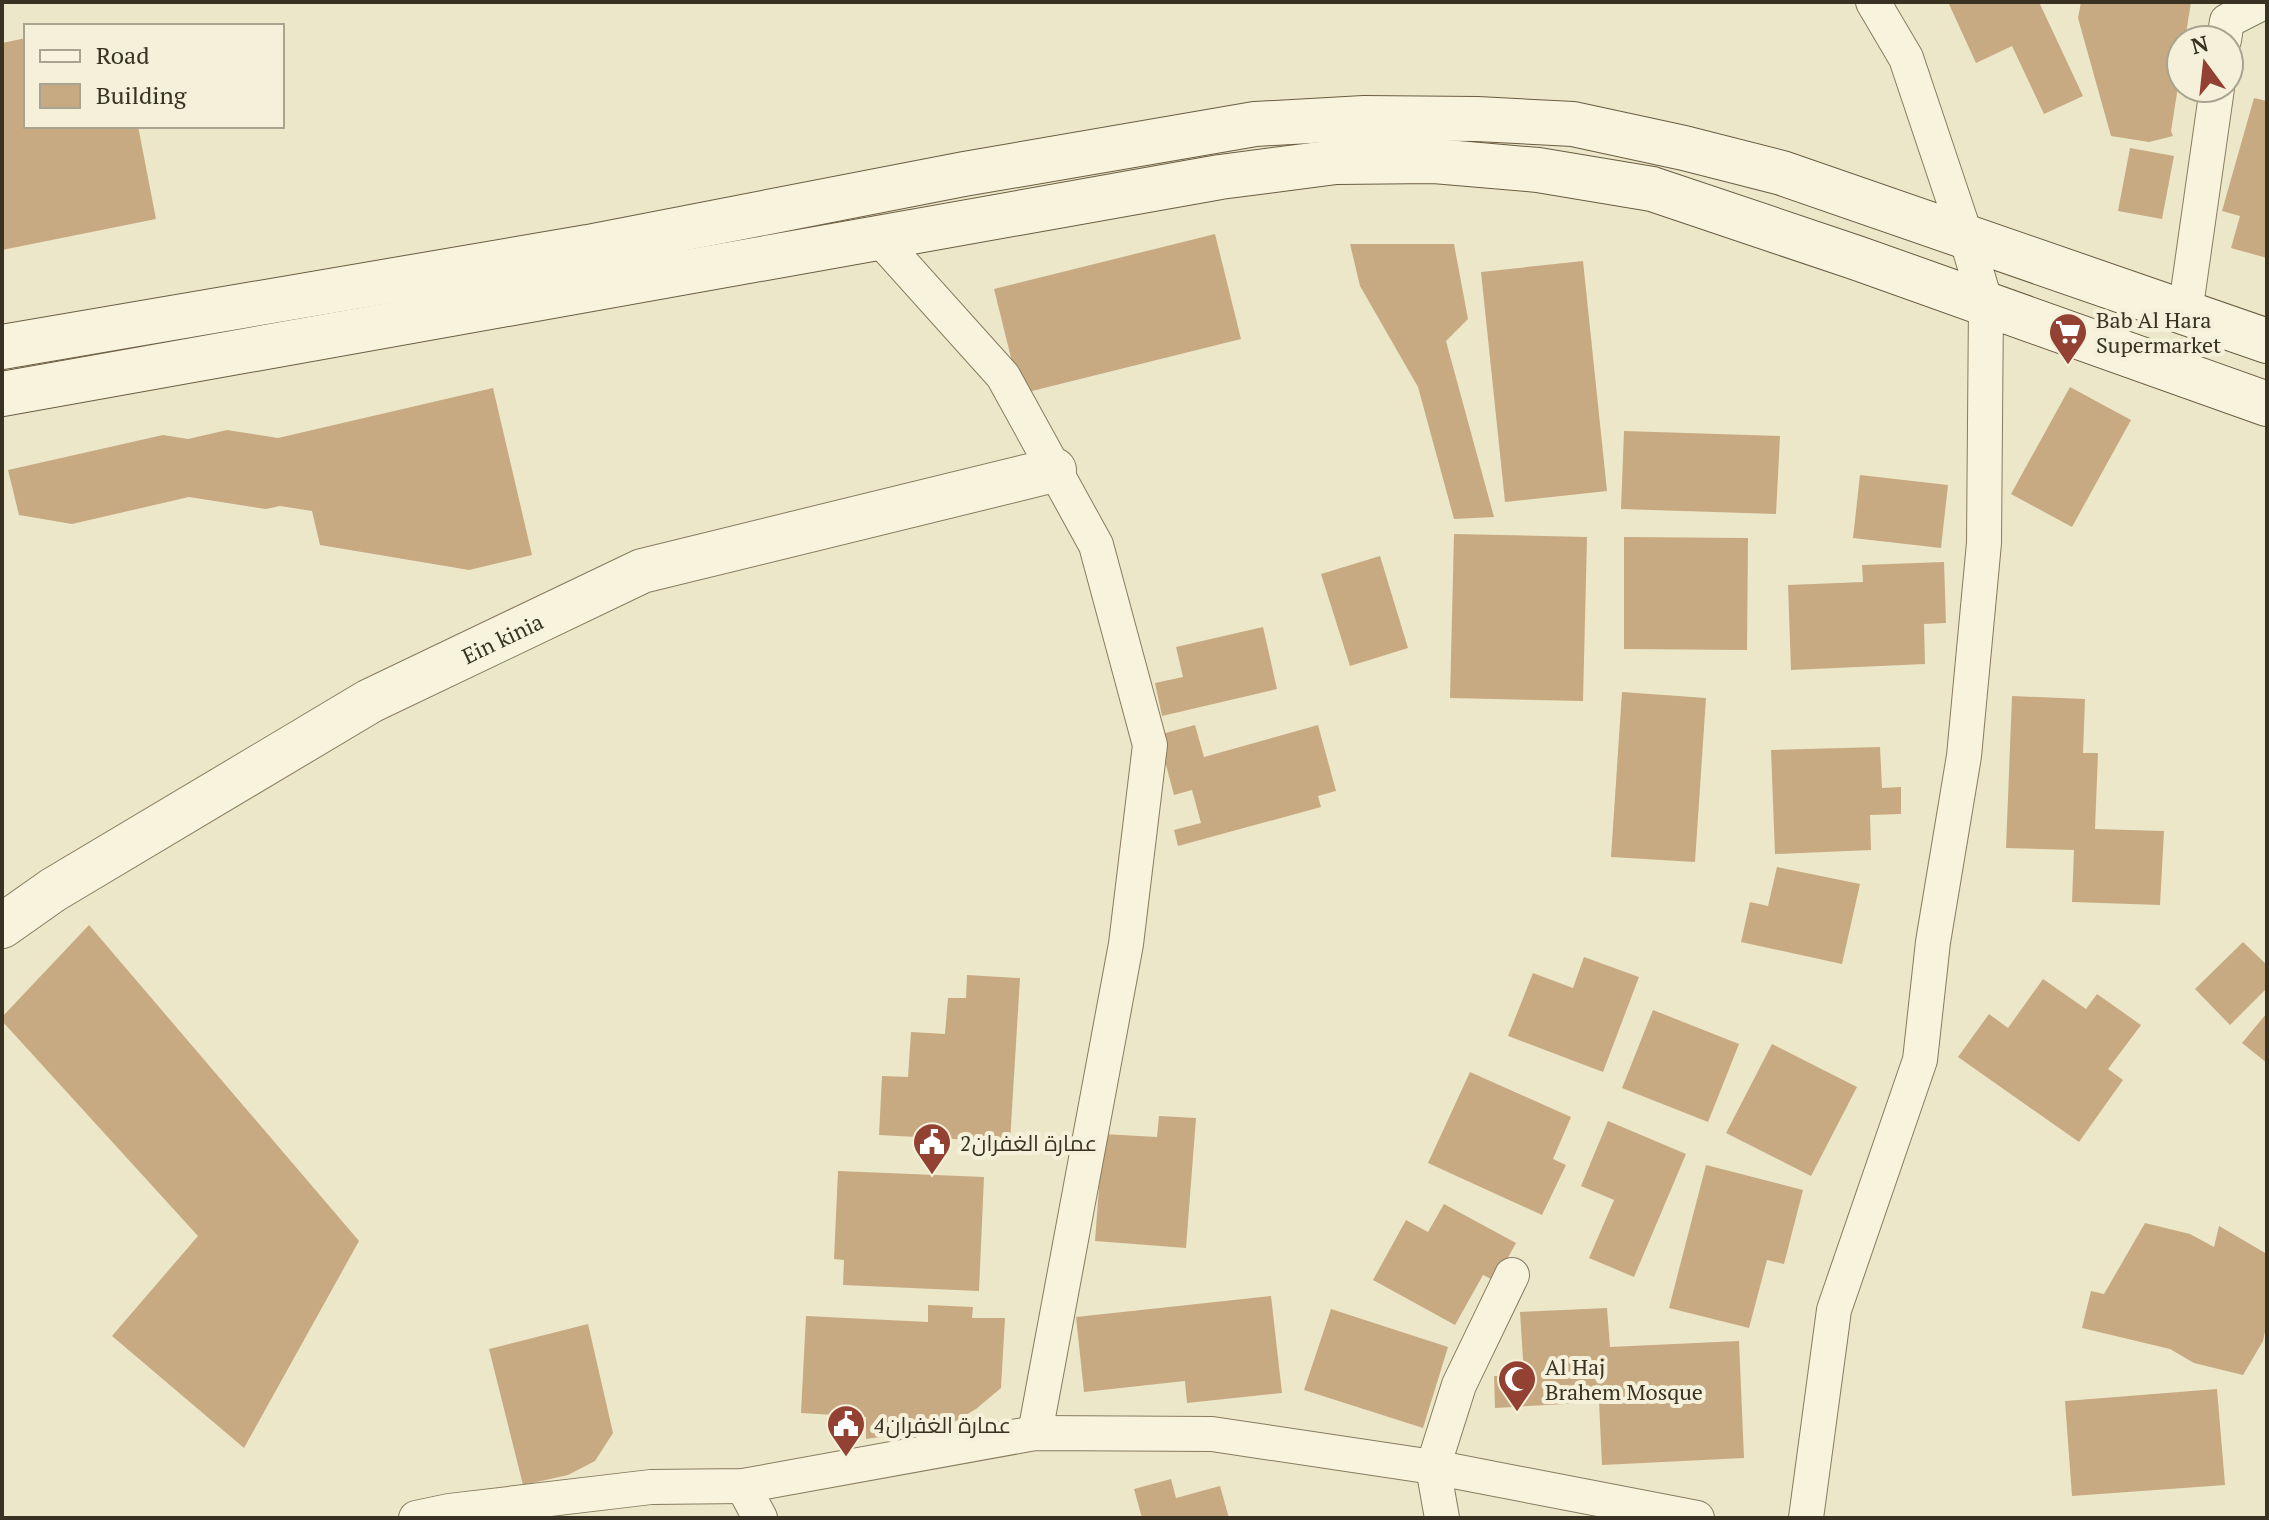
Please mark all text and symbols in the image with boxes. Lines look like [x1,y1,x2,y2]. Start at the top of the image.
legend [24,24,284,128]
north arrow [2165,24,2245,104]
text: N [2188,28,2212,60]
text: Road [96,39,150,71]
text: Building [96,79,187,111]
place label: Bab Al Hara Supermarket [2096,305,2221,359]
supermarket icon: Bab Al Hara Supermarket [2047,311,2089,366]
street label: Ein kinia [457,606,548,670]
public building icon: عمارة الغفران2 [911,1121,953,1176]
place label: عمارة الغفران2 [960,1128,1097,1157]
place label: Al Haj Brahem Mosque [1545,1352,1703,1406]
mosque icon: Al Haj Brahem Mosque [1496,1358,1538,1413]
public building icon: عمارة الغفران4 [825,1403,867,1458]
place label: عمارة الغفران4 [874,1410,1011,1439]

